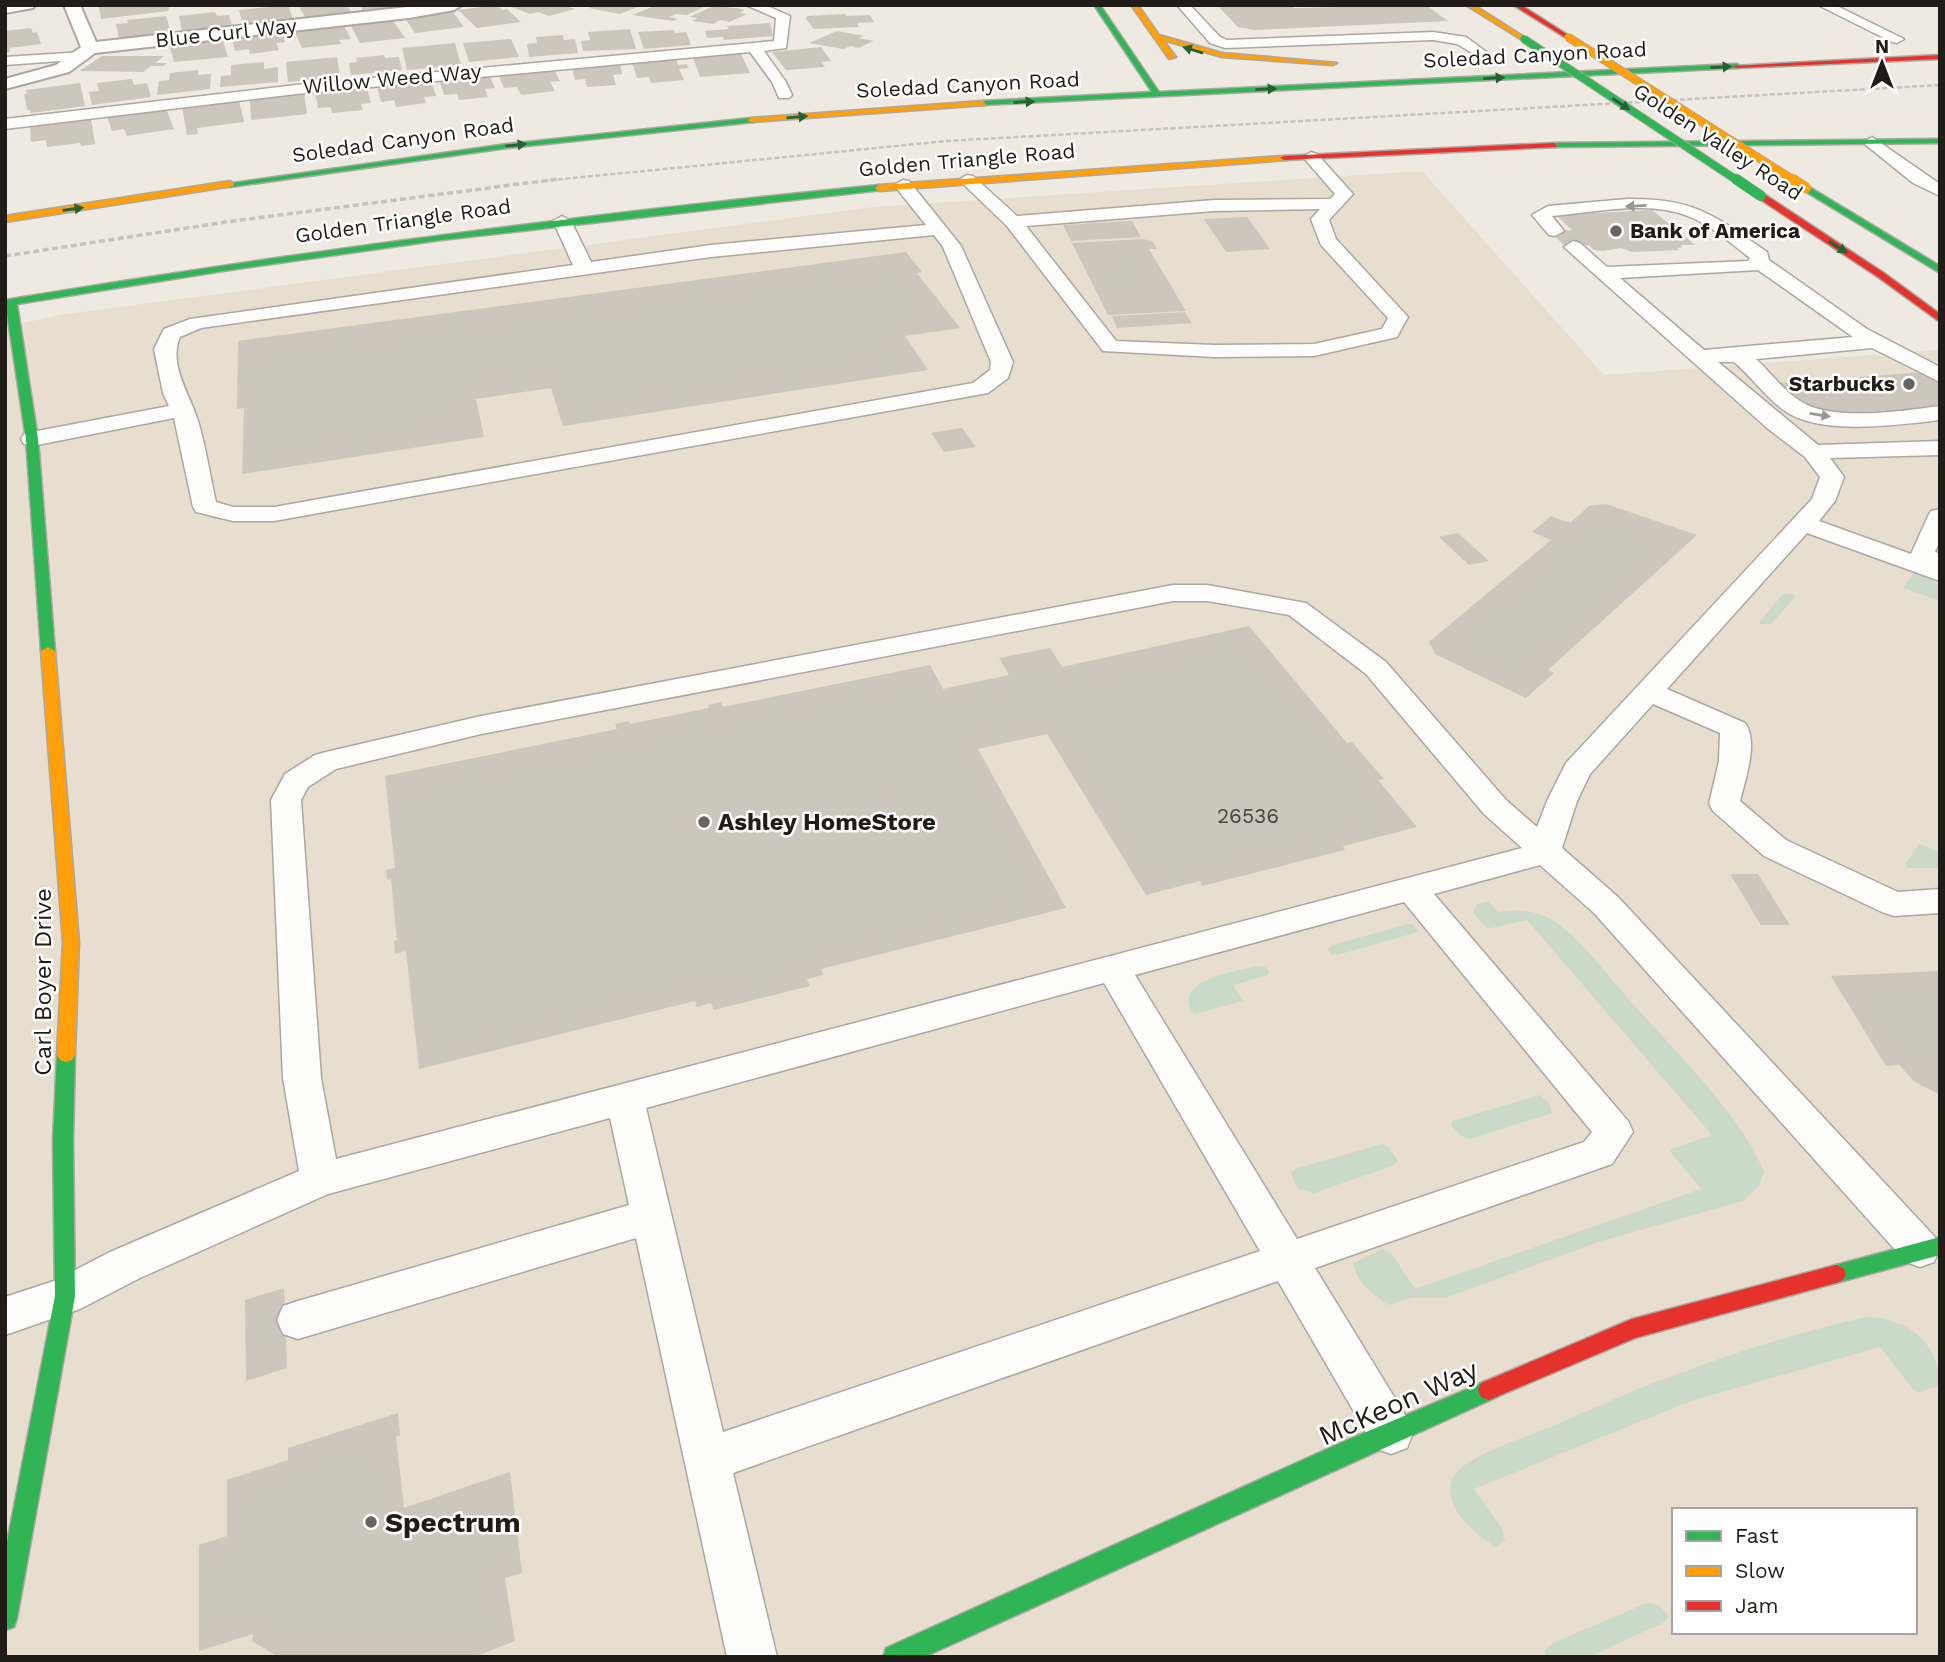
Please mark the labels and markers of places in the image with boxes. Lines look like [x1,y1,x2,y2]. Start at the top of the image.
place label: Bank of America [1630,218,1801,243]
marker: Bank of America [1608,223,1624,239]
place label: Starbucks [1789,371,1895,396]
marker: Starbucks [1901,376,1917,392]
place label: Ashley HomeStore [718,808,936,836]
marker: Ashley HomeStore [696,814,712,830]
place label: Spectrum [385,1506,521,1539]
marker: Spectrum [363,1514,379,1530]

